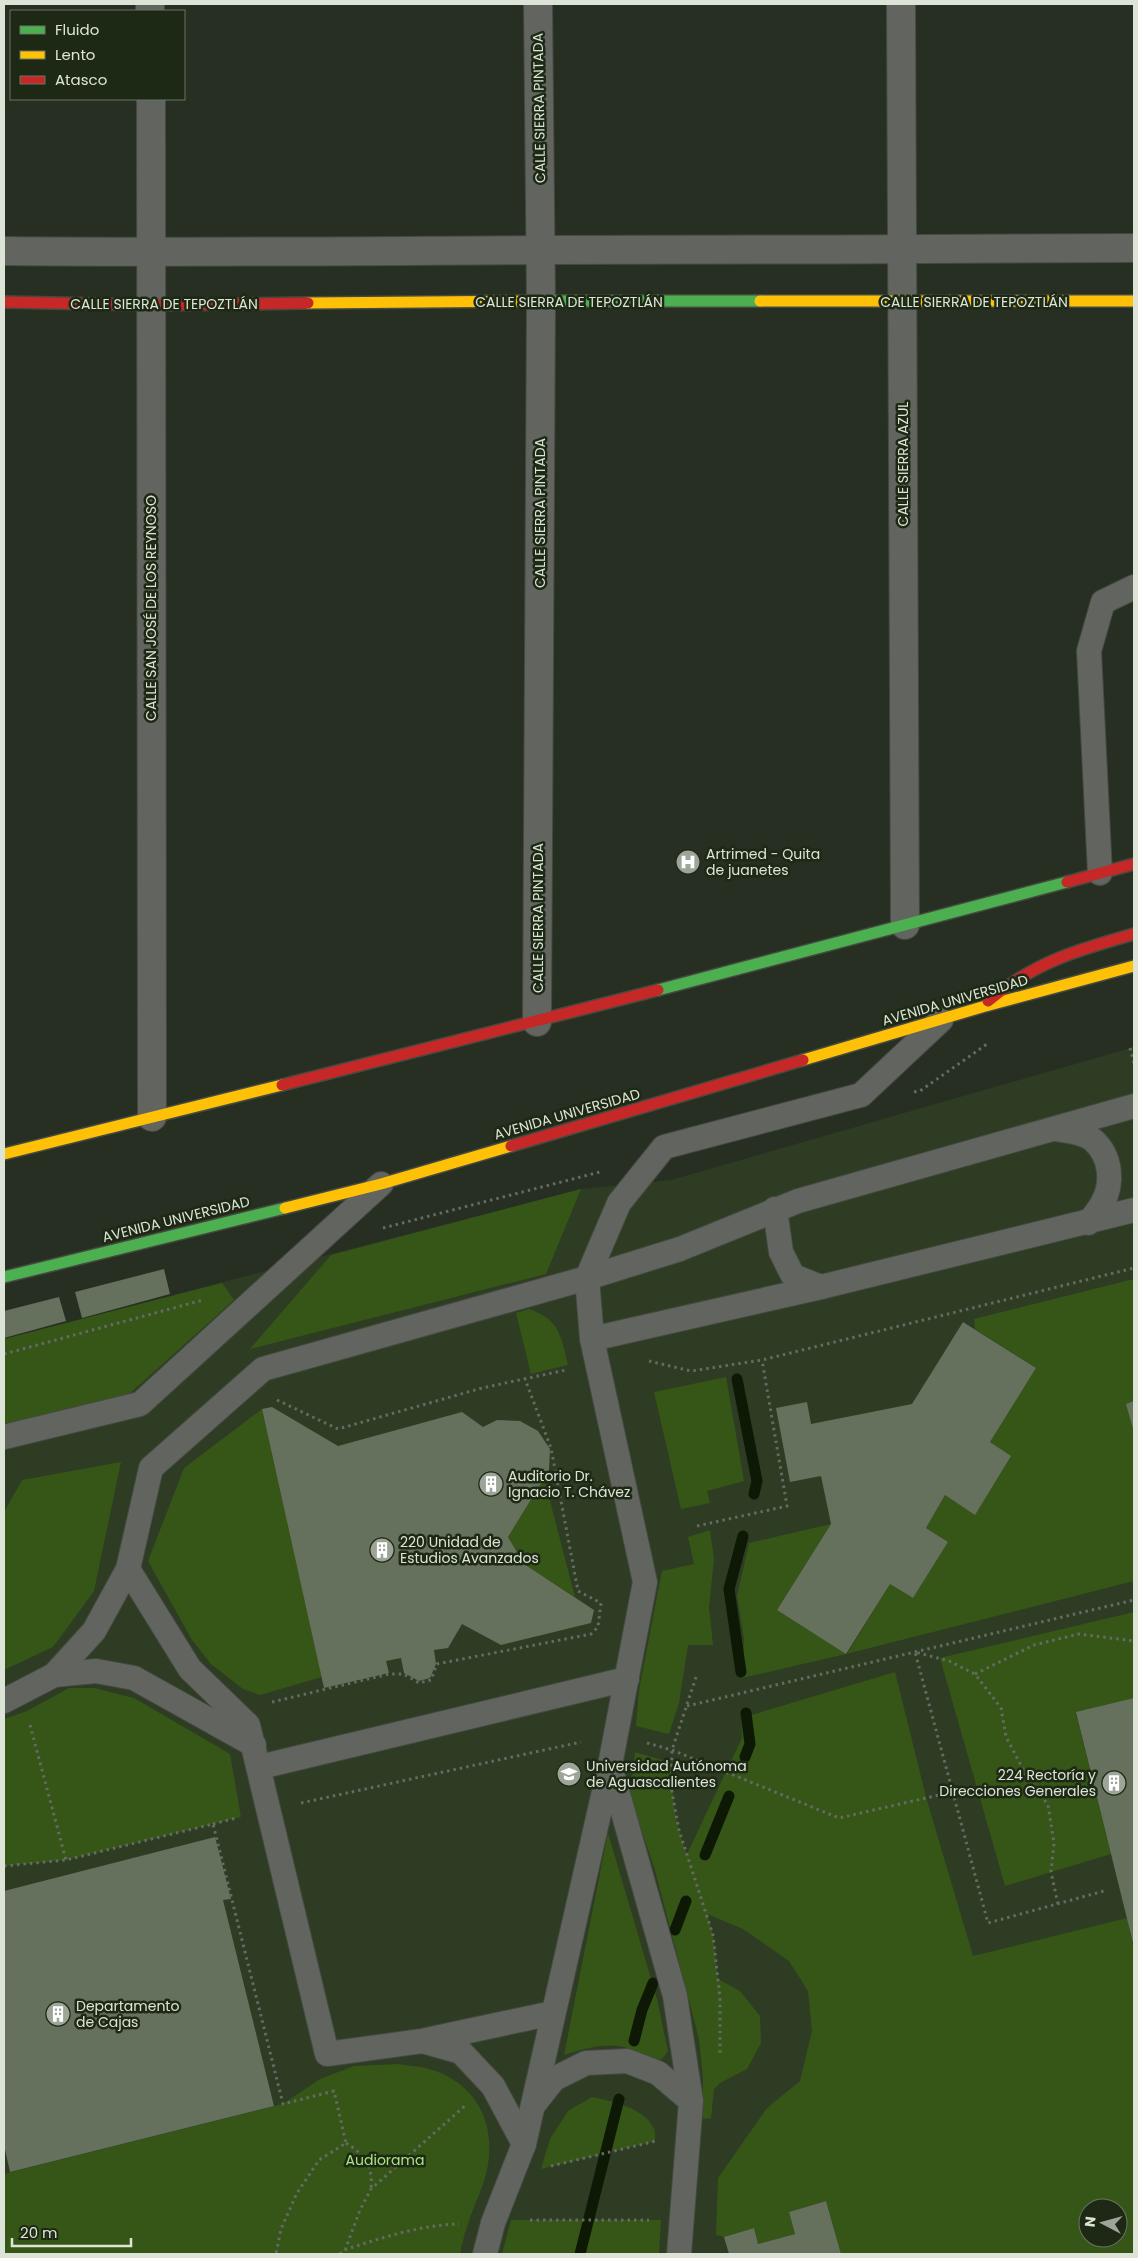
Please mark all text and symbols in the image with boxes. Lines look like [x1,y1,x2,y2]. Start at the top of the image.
legend [10,10,185,100]
text: Fluido [55,19,99,40]
street label: CALLE SIERRA PINTADA [528,33,550,183]
text: Lento [55,44,95,65]
text: Atasco [55,69,107,90]
street label: CALLE SIERRA DE TEPOZTLÁN [475,292,663,312]
street label: CALLE SIERRA DE TEPOZTLÁN [880,292,1068,312]
street label: CALLE SIERRA DE TEPOZTLÁN [70,294,258,314]
street label: CALLE SIERRA AZUL [893,402,913,526]
street label: CALLE SIERRA PINTADA [530,438,550,588]
street label: CALLE SAN JOSÉ DE LOS REYNOSO [141,495,161,721]
street label: CALLE SIERRA PINTADA [528,843,548,993]
place label: Artrimed - Quita de juanetes [706,844,820,880]
hospital icon: Artrimed - Quita de juanetes [675,849,701,875]
street label: AVENIDA UNIVERSIDAD [880,970,1031,1030]
street label: AVENIDA UNIVERSIDAD [492,1084,643,1144]
street label: AVENIDA UNIVERSIDAD [100,1191,252,1247]
place label: Auditorio Dr. Ignacio T. Chávez [508,1466,630,1502]
building icon: Auditorio Dr. Ignacio T. Chávez [478,1471,504,1497]
place label: 220 Unidad de Estudios Avanzados [400,1532,539,1568]
building icon: 220 Unidad de Estudios Avanzados [369,1537,395,1563]
place label: Universidad Autónoma de Aguascalientes [586,1756,747,1792]
school or university icon: Universidad Autónoma de Aguascalientes [556,1761,582,1787]
place label: 224 Rectoría y Direcciones Generales [939,1765,1096,1801]
building icon: 224 Rectoría y Direcciones Generales [1101,1770,1127,1796]
place label: Departamento de Cajas [76,1996,179,2032]
building icon: Departamento de Cajas [45,2001,71,2027]
park label: Audiorama [346,2150,424,2170]
north arrow [1078,2198,1128,2248]
text: N [1080,2215,1101,2228]
scale bar [12,2216,131,2248]
text: 20 m [20,2222,58,2243]

